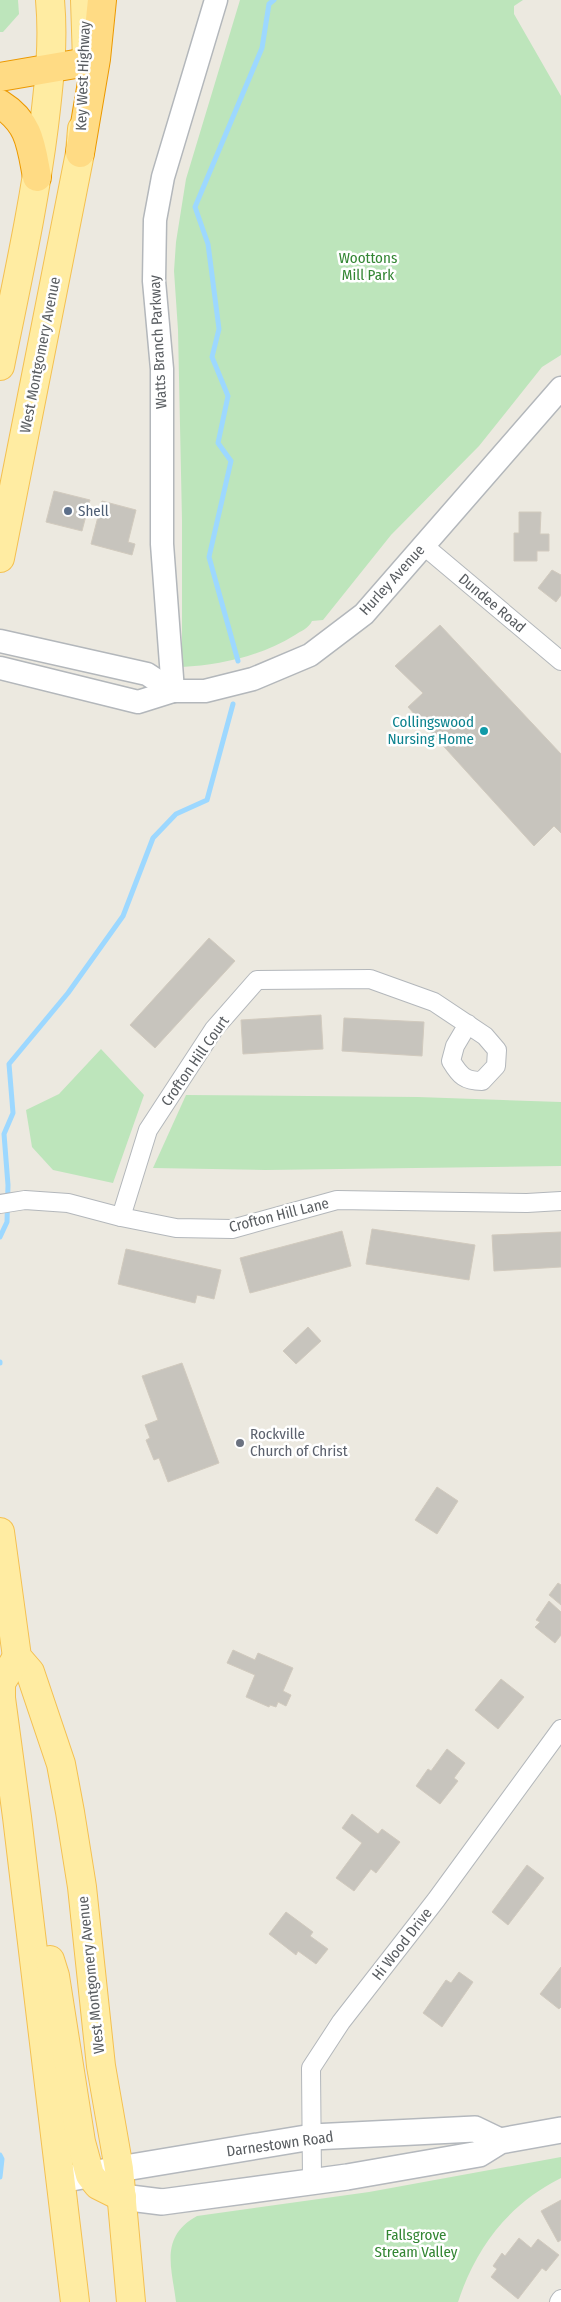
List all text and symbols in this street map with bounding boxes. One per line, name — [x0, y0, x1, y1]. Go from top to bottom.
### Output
street label: Key West Highway — [72, 20, 94, 131]
park label: Woottons Mill Park — [339, 249, 397, 284]
street label: Watts Branch Parkway — [145, 274, 170, 409]
street label: West Montgomery Avenue — [16, 275, 64, 435]
place label: Shell — [78, 502, 109, 520]
marker: Shell — [62, 505, 74, 517]
street label: Hurley Avenue — [356, 541, 428, 619]
street label: Dundee Road — [455, 570, 529, 636]
place label: Collingswood Nursing Home — [387, 713, 474, 748]
marker: Collingswood Nursing Home — [478, 725, 490, 737]
street label: Crofton Hill Court — [157, 1012, 233, 1110]
street label: Crofton Hill Lane — [227, 1194, 331, 1236]
place label: Rockville Church of Christ — [250, 1425, 348, 1460]
marker: Rockville Church of Christ — [234, 1437, 246, 1449]
street label: West Montgomery Avenue — [74, 1895, 108, 2055]
street label: Hi Wood Drive — [368, 1904, 436, 1984]
street label: Darnestown Road — [225, 2128, 335, 2160]
park label: Fallsgrove Stream Valley — [375, 2226, 458, 2261]

